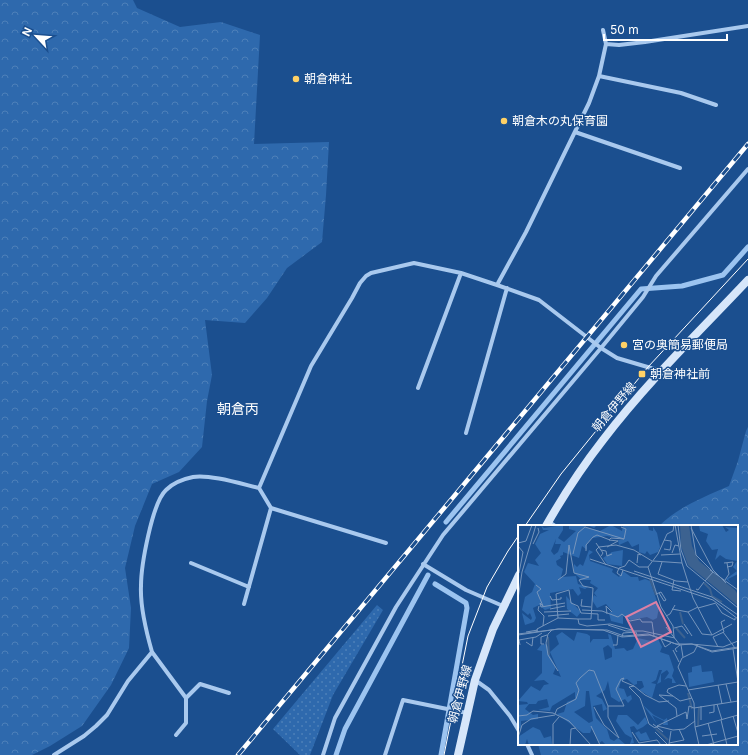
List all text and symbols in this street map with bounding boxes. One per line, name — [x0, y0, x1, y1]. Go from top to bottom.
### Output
north arrow — [16, 16, 56, 56]
scale bar — [604, 16, 727, 42]
text: 50 m — [610, 22, 639, 37]
text: N — [19, 25, 35, 38]
place label: 朝倉神社 — [304, 71, 352, 86]
marker: 朝倉神社 — [291, 74, 301, 84]
place label: 朝倉木の丸保育園 — [512, 113, 608, 128]
marker: 朝倉木の丸保育園 — [499, 116, 509, 126]
place label: 宮の奥簡易郵便局 — [632, 337, 728, 352]
marker: 宮の奥簡易郵便局 — [619, 340, 629, 350]
place label: 朝倉神社前 — [650, 366, 710, 381]
marker: 朝倉神社前 — [637, 369, 647, 379]
street label: 朝倉伊野線 — [589, 379, 639, 434]
district label: 朝倉丙 — [217, 400, 259, 417]
inset map — [518, 525, 738, 745]
street label: 朝倉伊野線 — [445, 663, 475, 725]

